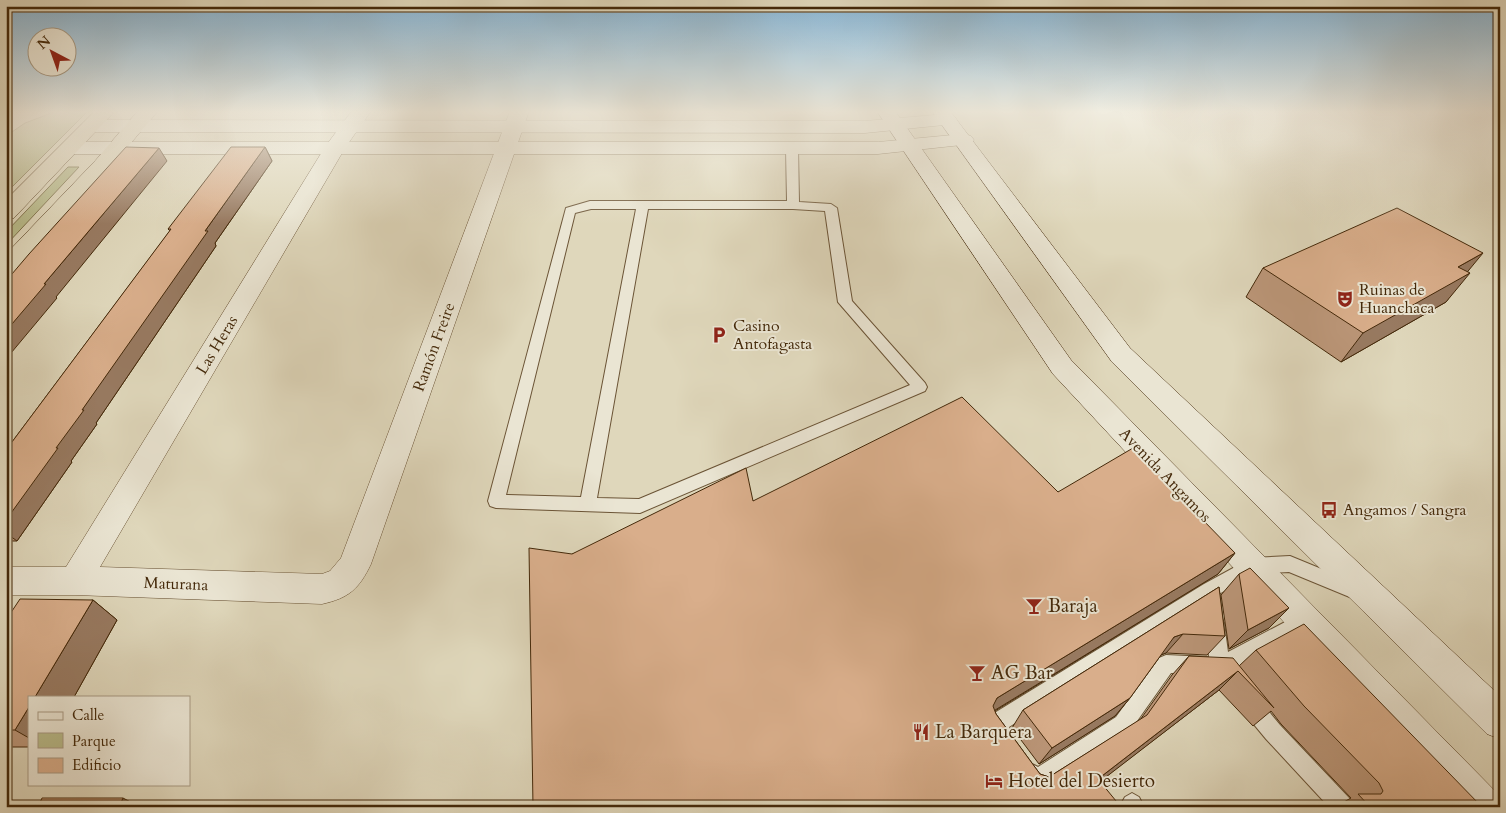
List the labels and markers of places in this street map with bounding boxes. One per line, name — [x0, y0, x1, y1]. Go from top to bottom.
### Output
place label: Ruinas de Huanchaca — [1359, 279, 1434, 319]
theatre icon: Ruinas de Huanchaca — [1335, 289, 1355, 309]
place label: Casino Antofagasta — [733, 315, 812, 355]
parking icon: Casino Antofagasta — [709, 325, 729, 345]
place label: Angamos / Sangra — [1343, 499, 1467, 521]
bus stop icon: Angamos / Sangra — [1319, 500, 1339, 520]
place label: Baraja — [1048, 593, 1098, 619]
bar icon: Baraja — [1024, 596, 1044, 616]
place label: AG Bar — [991, 660, 1053, 686]
bar icon: AG Bar — [967, 663, 987, 683]
place label: La Barquera — [935, 719, 1032, 745]
restaurant icon: La Barquera — [911, 722, 931, 742]
place label: Hotel del Desierto — [1008, 768, 1155, 794]
hotel icon: Hotel del Desierto — [984, 771, 1004, 791]

